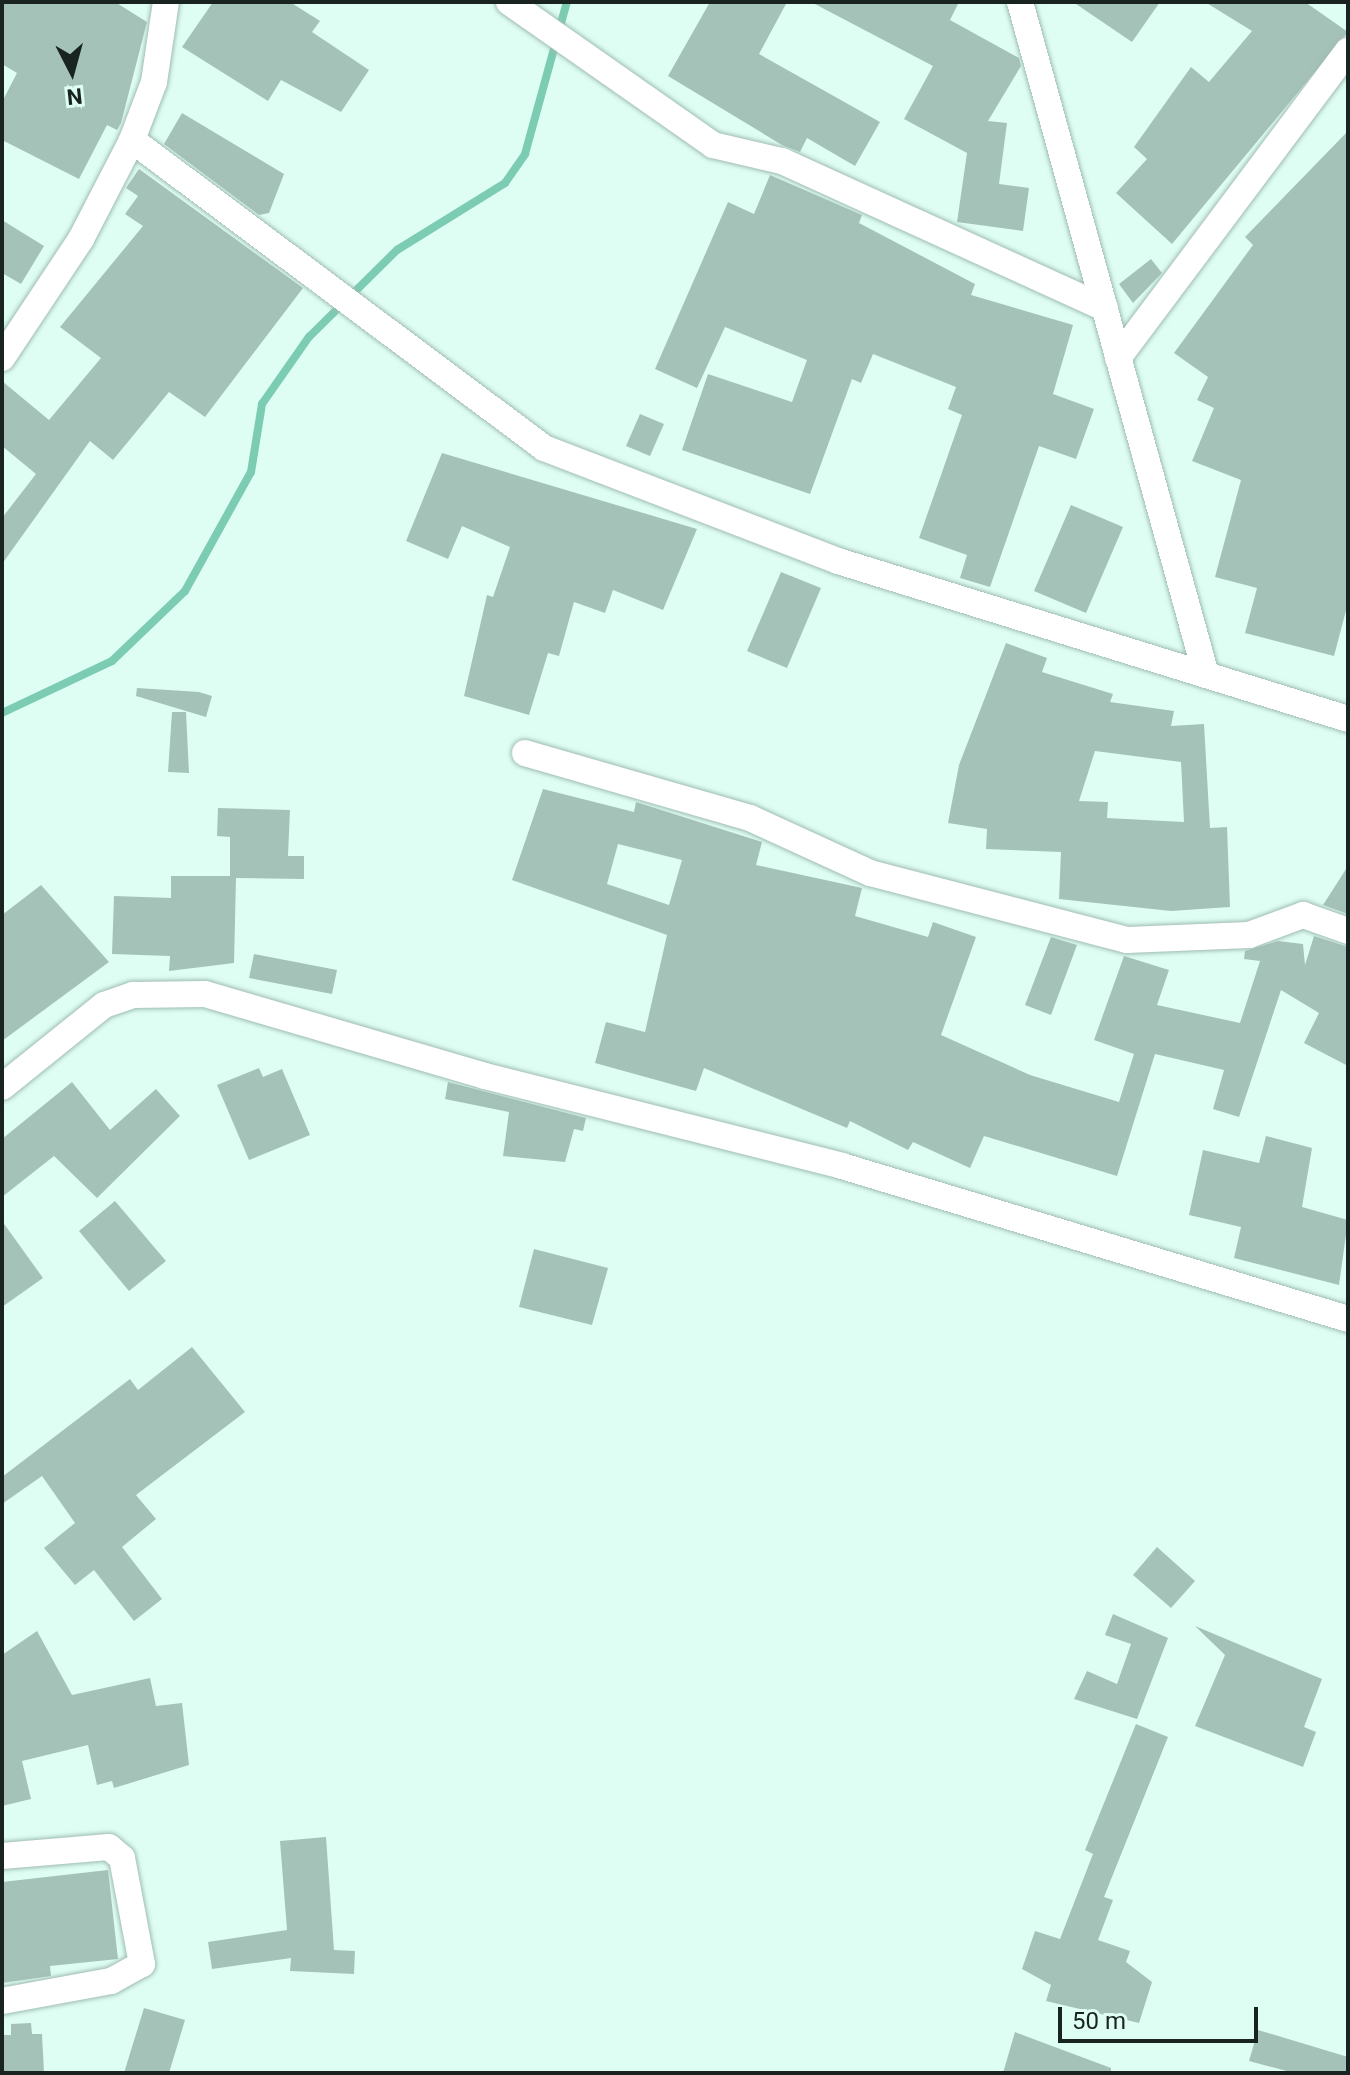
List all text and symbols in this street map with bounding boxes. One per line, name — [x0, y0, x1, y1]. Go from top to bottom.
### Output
north arrow — [32, 32, 112, 112]
text: N — [66, 83, 84, 110]
scale bar — [1062, 1991, 1262, 2041]
text: 50 m — [1072, 2007, 1126, 2035]

